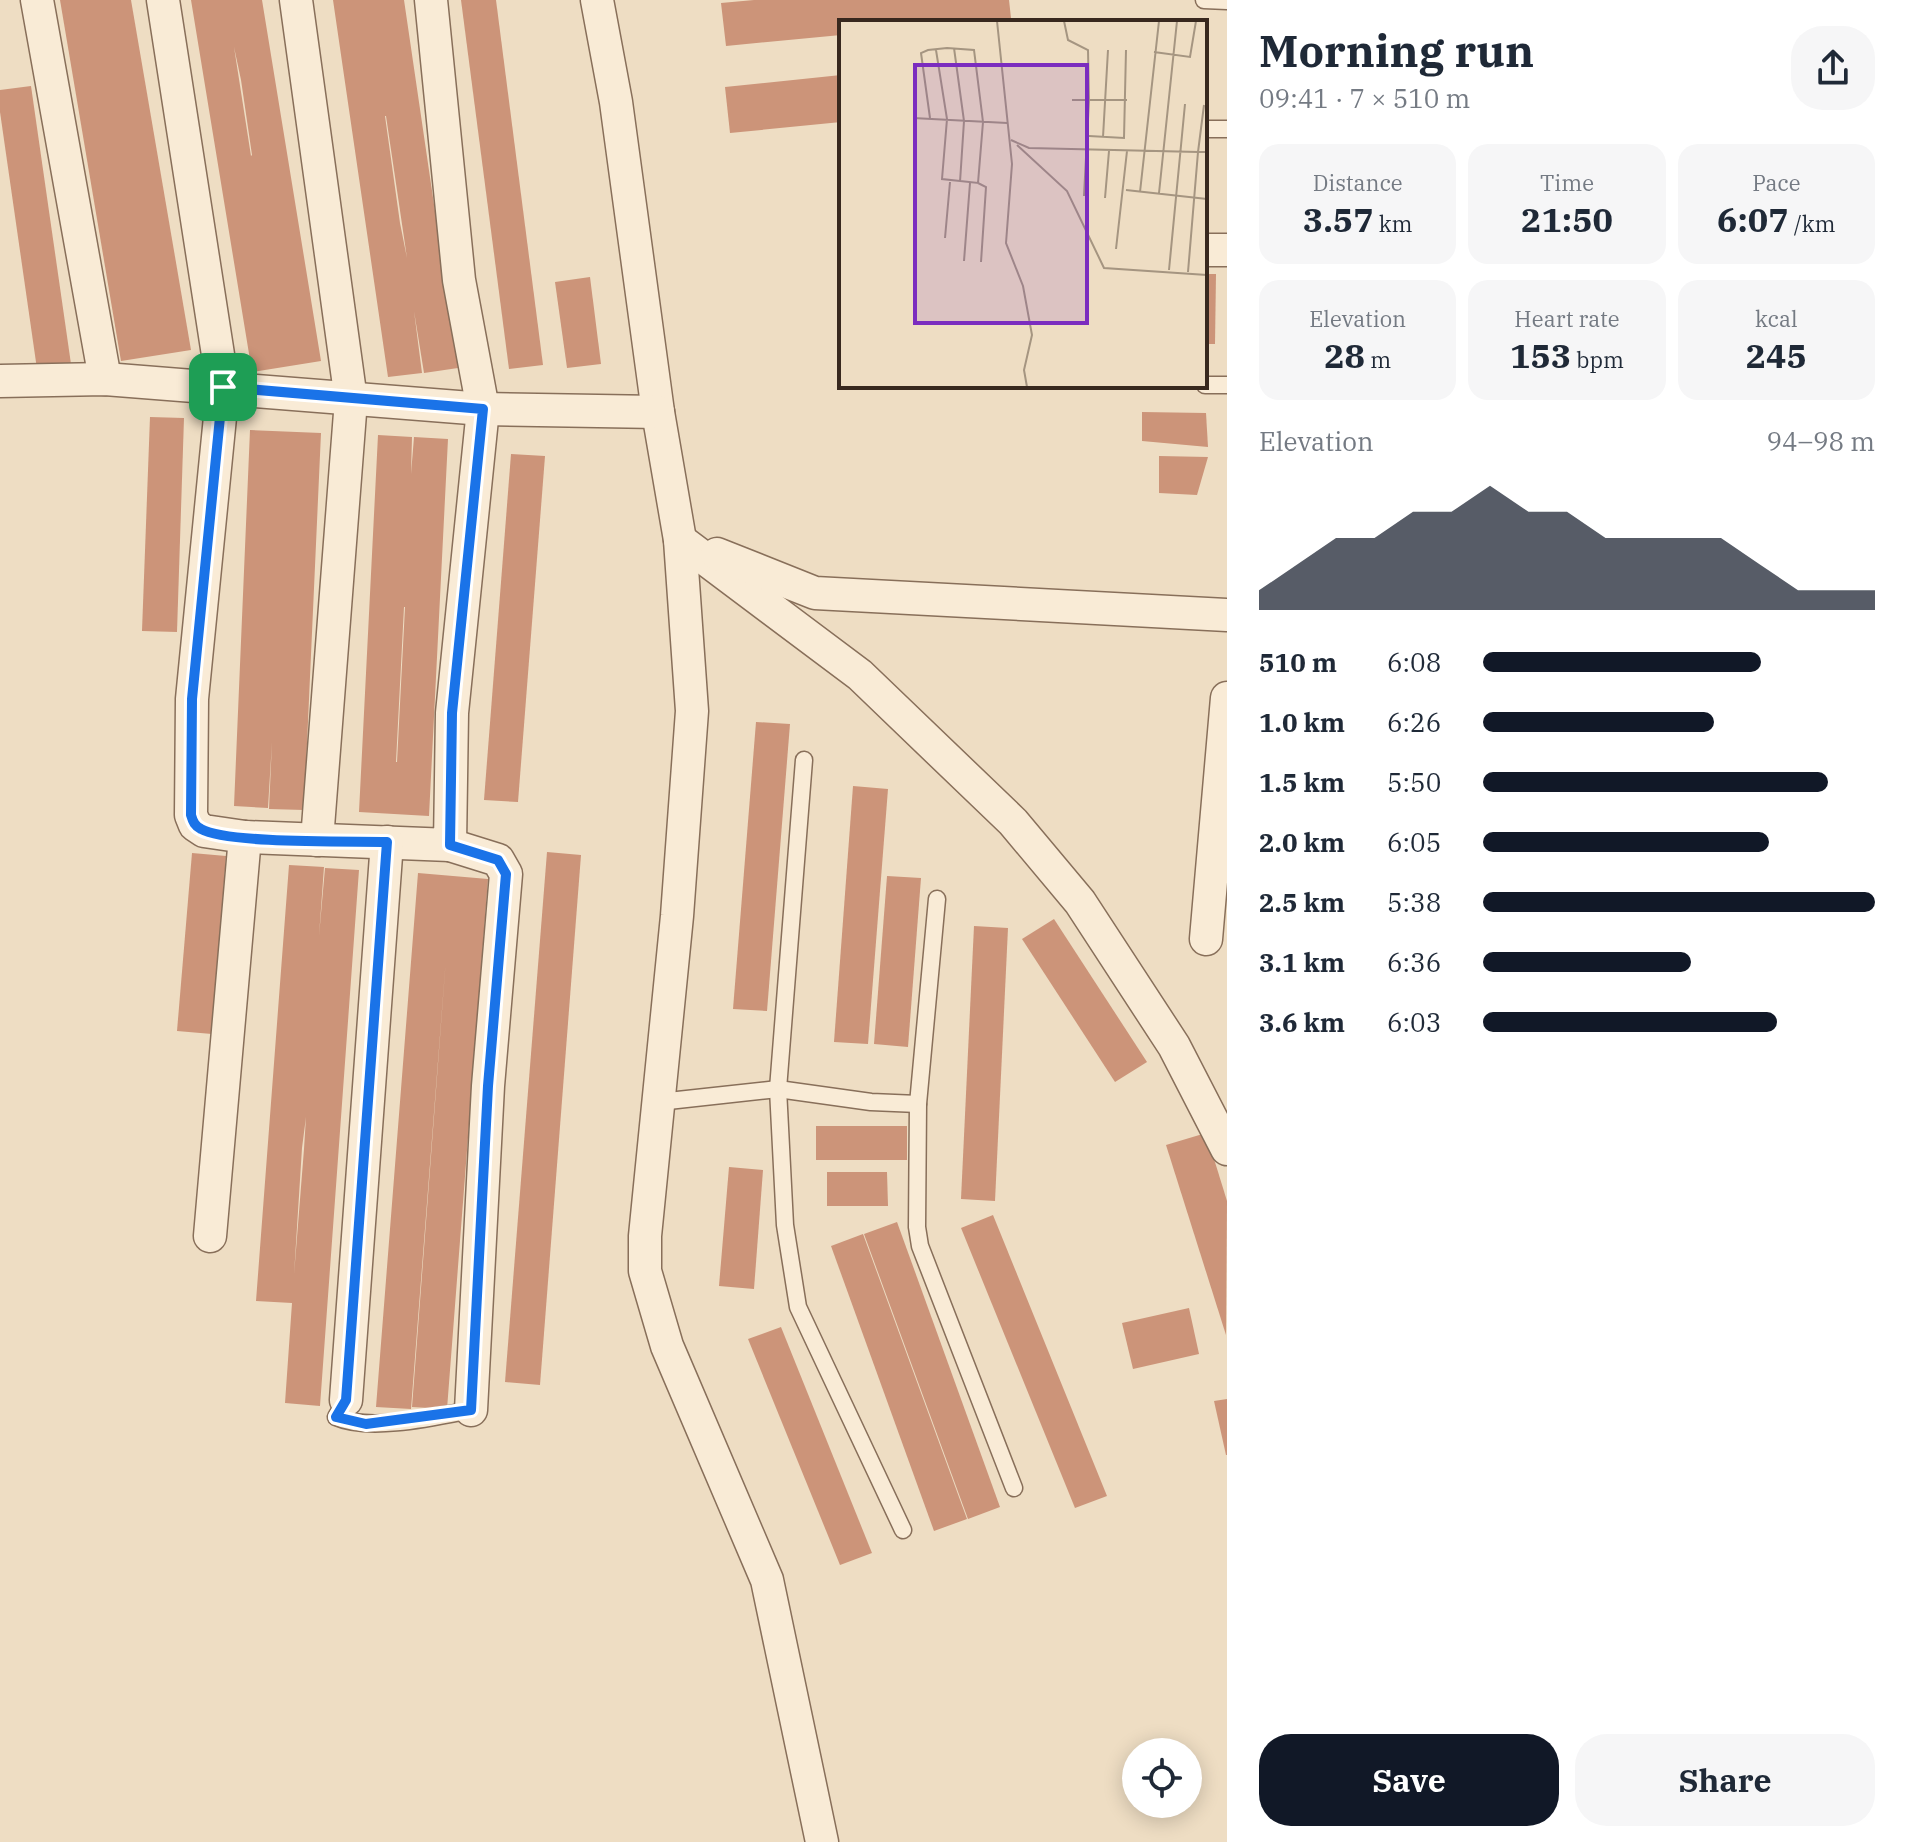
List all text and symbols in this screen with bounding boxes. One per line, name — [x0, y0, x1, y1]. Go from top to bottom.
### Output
inset map — [839, 20, 1207, 388]
text: Morning run — [1259, 22, 1534, 79]
button: share — [1791, 26, 1875, 110]
text: 09:41 · 7 × 510 m — [1259, 81, 1470, 115]
text: Distance — [1313, 168, 1403, 197]
text: Time — [1540, 168, 1594, 197]
text: Pace — [1752, 168, 1801, 197]
text: 3.57 — [1303, 197, 1374, 241]
text: 21:50 — [1521, 197, 1613, 241]
text: 6:07 — [1717, 197, 1789, 241]
text: km — [1374, 209, 1413, 238]
text: /km — [1789, 209, 1836, 238]
text: Elevation — [1309, 304, 1406, 333]
text: Heart rate — [1514, 304, 1620, 333]
text: kcal — [1755, 304, 1798, 333]
text: 28 — [1324, 333, 1365, 377]
text: 153 — [1510, 333, 1571, 377]
text: 245 — [1746, 333, 1807, 377]
text: m — [1365, 345, 1391, 374]
text: bpm — [1571, 345, 1624, 374]
pin — [189, 353, 257, 421]
icon: arrive — [201, 365, 245, 409]
text: Elevation — [1259, 424, 1374, 458]
text: 94–98 m — [1767, 424, 1875, 458]
text: 510 m — [1259, 645, 1337, 679]
text: 6:08 — [1387, 645, 1441, 679]
text: 1.0 km — [1259, 705, 1345, 739]
text: 6:26 — [1387, 705, 1441, 739]
text: 1.5 km — [1259, 765, 1345, 799]
text: 5:50 — [1387, 765, 1441, 799]
text: 2.0 km — [1259, 825, 1345, 859]
text: 6:05 — [1387, 825, 1441, 859]
text: 2.5 km — [1259, 885, 1345, 919]
text: 5:38 — [1387, 885, 1441, 919]
text: 3.1 km — [1259, 945, 1345, 979]
text: 6:36 — [1387, 945, 1441, 979]
text: 3.6 km — [1259, 1005, 1345, 1039]
text: 6:03 — [1387, 1005, 1441, 1039]
button: Save — [1259, 1734, 1559, 1826]
button: Share — [1575, 1734, 1875, 1826]
map controls — [1122, 1738, 1202, 1818]
button: locate — [1122, 1738, 1202, 1818]

